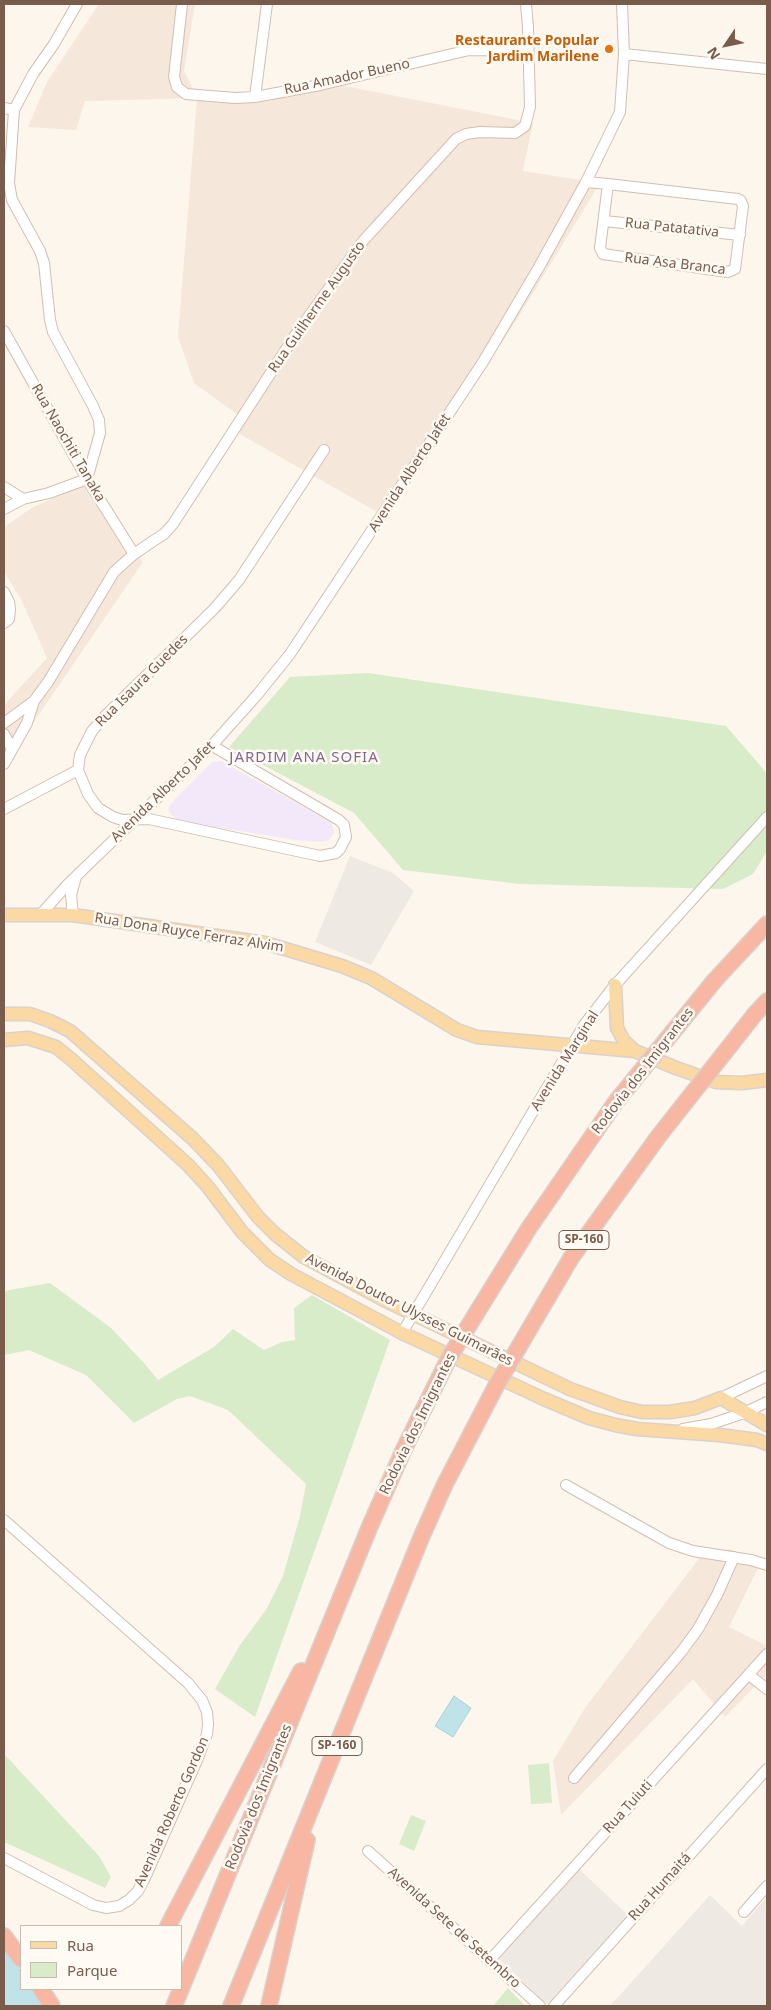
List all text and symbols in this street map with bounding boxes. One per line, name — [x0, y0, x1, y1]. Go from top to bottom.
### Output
north arrow — [701, 20, 751, 70]
place label: Restaurante Popular Jardim Marilene — [455, 33, 599, 65]
marker: Restaurante Popular Jardim Marilene — [603, 43, 615, 55]
text: N — [702, 44, 724, 64]
street label: Rua Amador Bueno — [283, 55, 411, 99]
street label: Rua Patatativa — [624, 215, 720, 241]
street label: Rua Guilherme Augusto — [265, 238, 369, 376]
street label: Rua Asa Branca — [624, 249, 726, 279]
street label: Rua Naochiti Tanaka — [27, 381, 109, 505]
street label: Avenida Alberto Jafet — [365, 411, 455, 535]
street label: Rua Isaura Guedes — [92, 631, 192, 731]
street label: Avenida Alberto Jafet — [108, 738, 218, 846]
district label: JARDIM ANA SOFIA — [227, 749, 381, 767]
street label: Rua Dona Ruyce Ferraz Alvim — [93, 910, 285, 956]
street label: Rodovia dos Imigrantes — [589, 1005, 697, 1137]
street label: Avenida Marginal — [527, 1008, 603, 1114]
road number: SP-160 — [559, 1230, 609, 1250]
street label: Avenida Doutor Ulysses Guimarães — [302, 1250, 516, 1370]
street label: Rodovia dos Imigrantes — [376, 1351, 460, 1497]
street label: Rodovia dos Imigrantes — [222, 1722, 296, 1872]
street label: Avenida Roberto Gordon — [131, 1734, 213, 1890]
road number: SP-160 — [312, 1736, 362, 1755]
street label: Rua Tuiuti — [600, 1777, 656, 1837]
street label: Rua Humaitá — [625, 1850, 695, 1924]
street label: Avenida Sete de Setembro — [384, 1864, 524, 1992]
legend — [20, 1925, 182, 1990]
text: Rua — [67, 1935, 94, 1955]
text: Parque — [67, 1960, 117, 1980]

